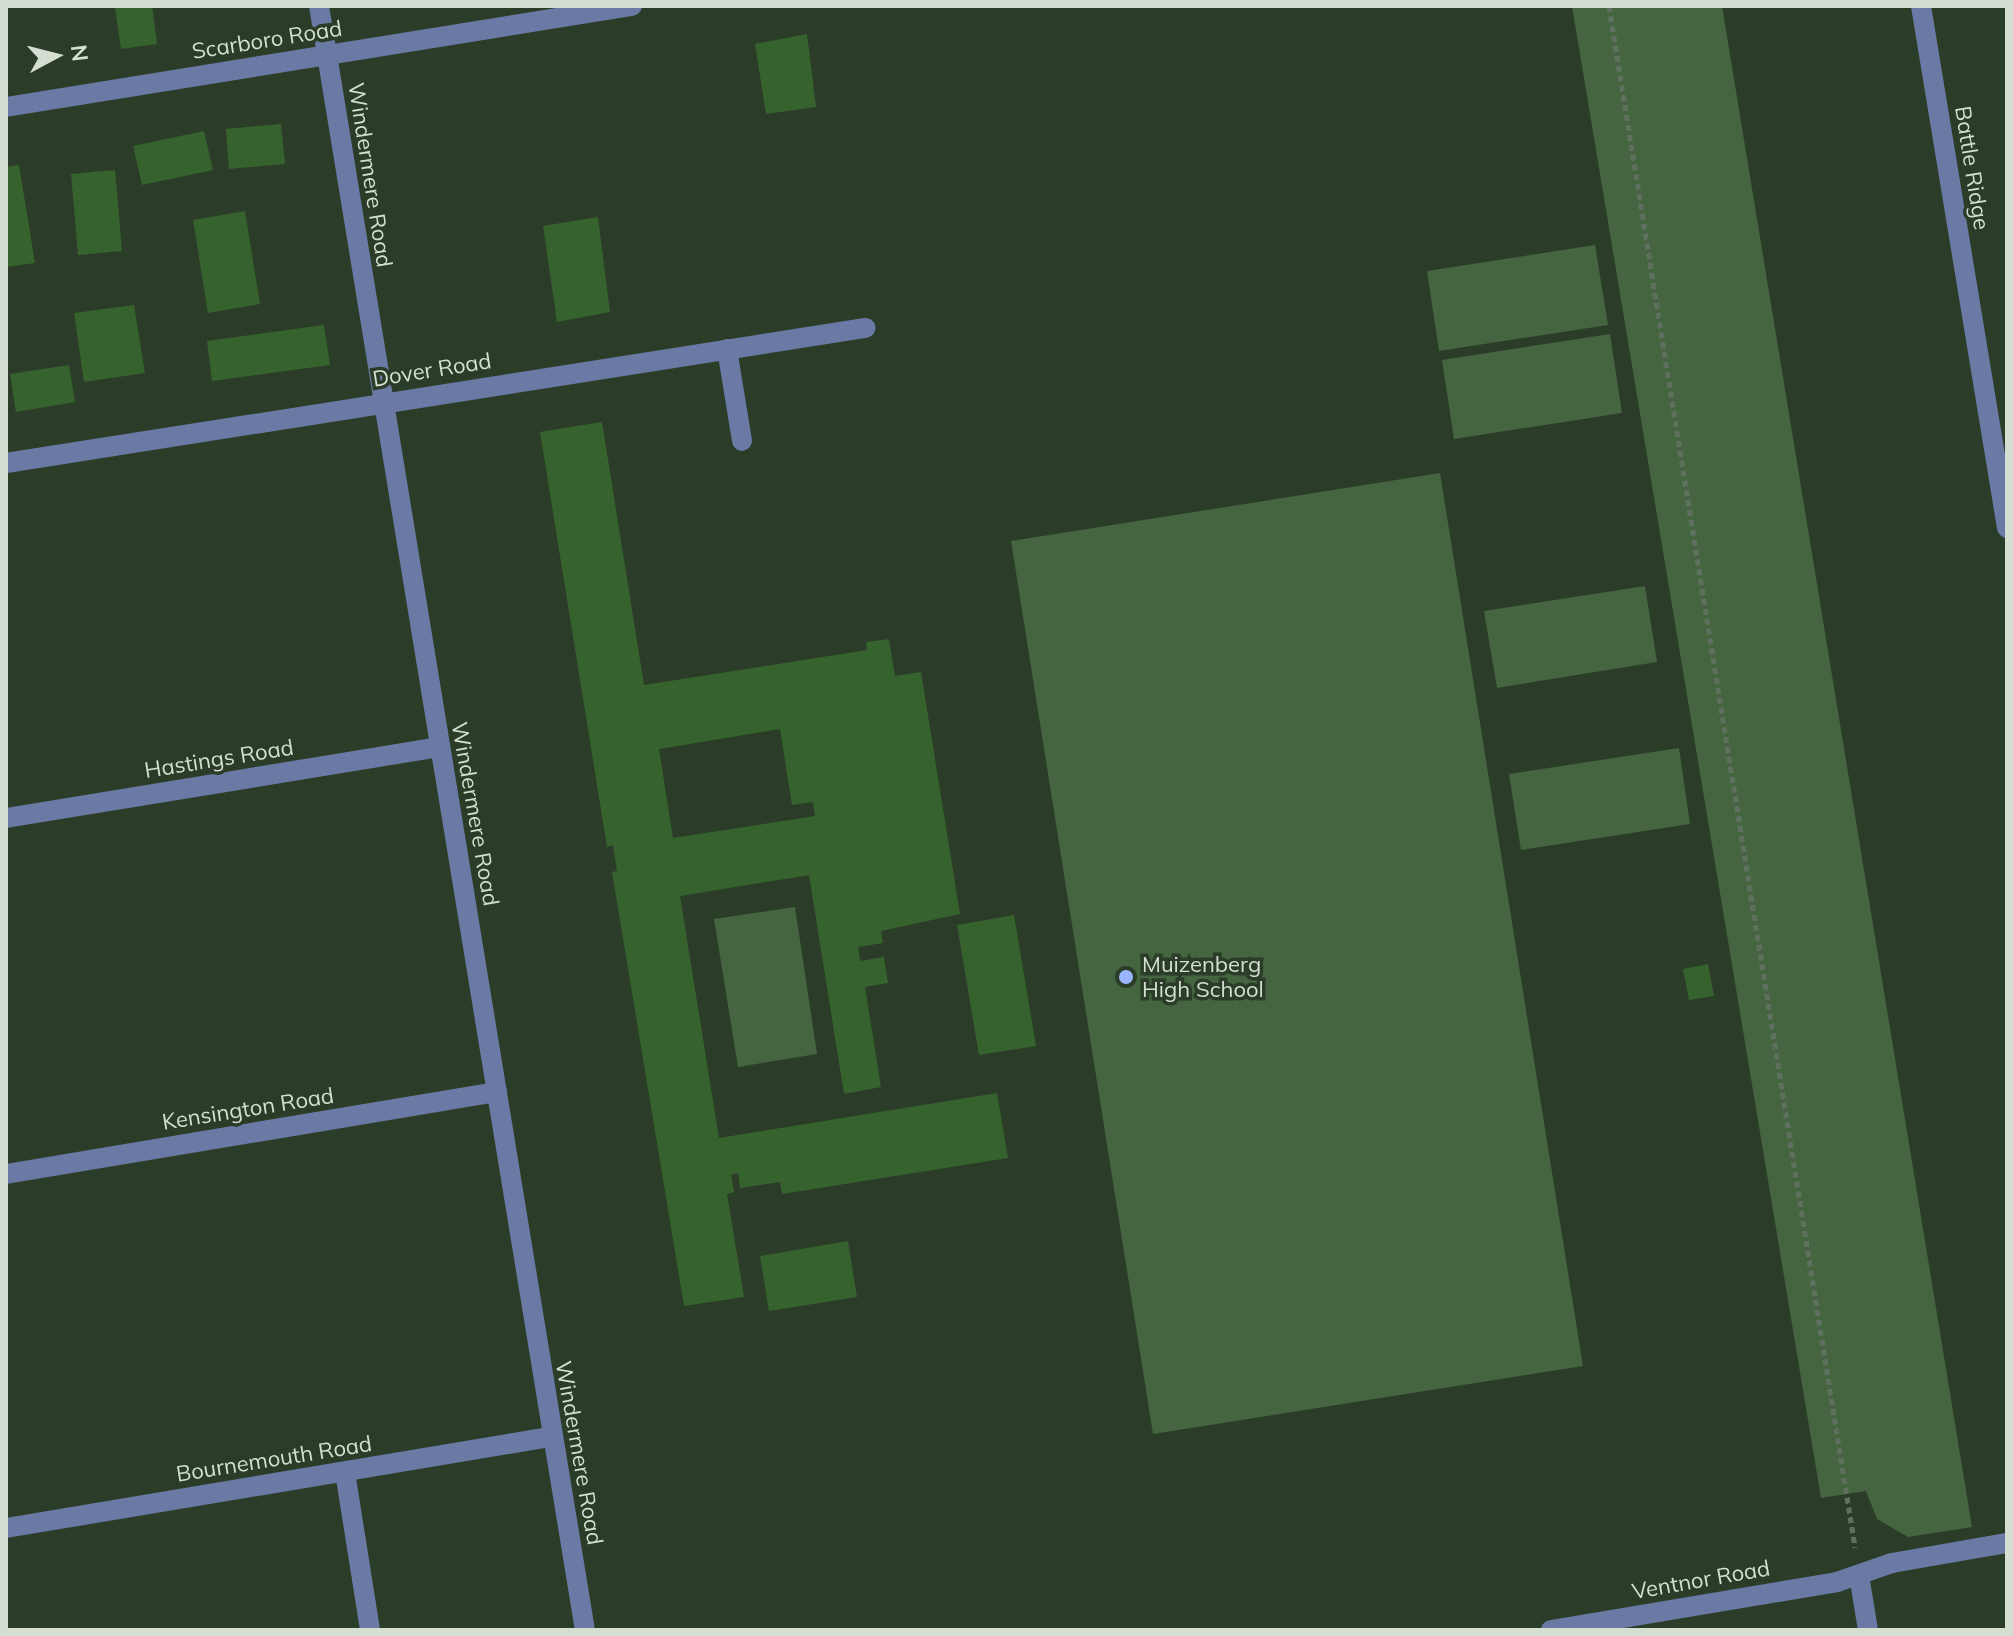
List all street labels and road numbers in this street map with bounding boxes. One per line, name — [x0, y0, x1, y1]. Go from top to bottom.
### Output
street label: Scarboro Road — [190, 15, 344, 65]
street label: Windermere Road — [342, 81, 398, 269]
street label: Battle Ridge — [1949, 104, 1995, 232]
street label: Dover Road — [371, 348, 493, 392]
street label: Windermere Road — [446, 720, 504, 908]
street label: Hastings Road — [143, 734, 295, 784]
street label: Kensington Road — [160, 1082, 336, 1136]
street label: Windermere Road — [550, 1359, 608, 1547]
street label: Bournemouth Road — [174, 1430, 374, 1488]
street label: Ventnor Road — [1630, 1555, 1772, 1605]

